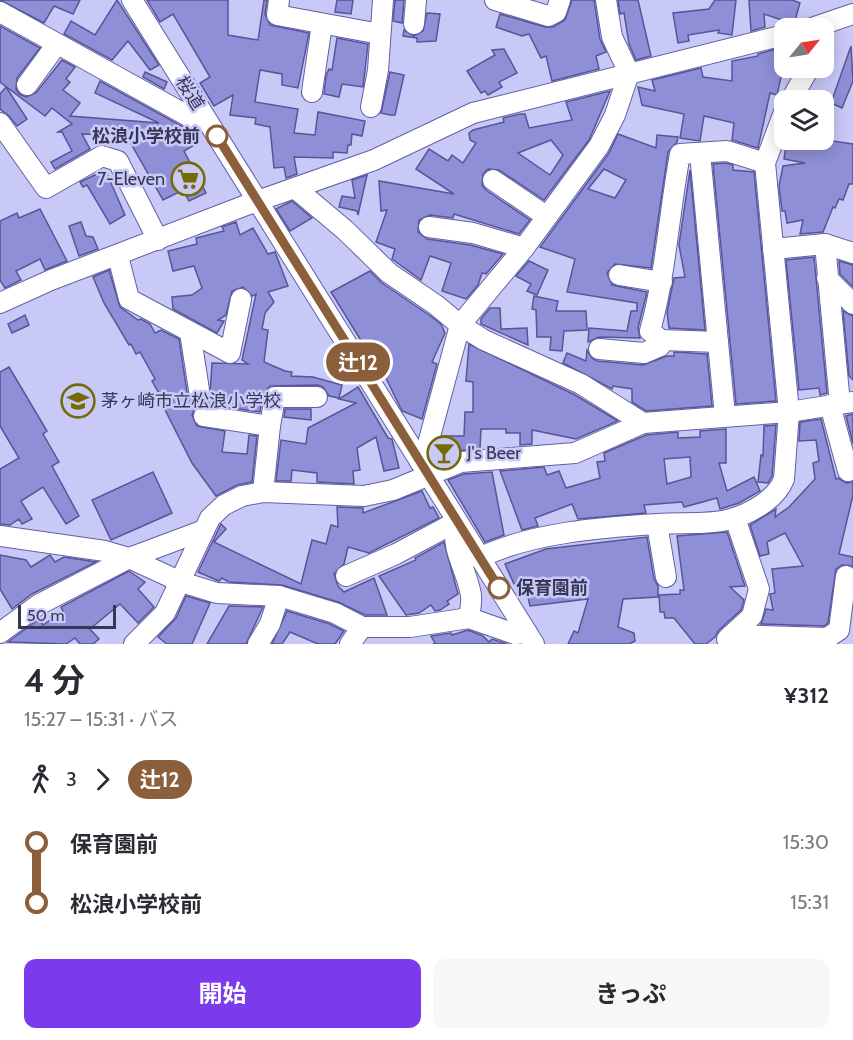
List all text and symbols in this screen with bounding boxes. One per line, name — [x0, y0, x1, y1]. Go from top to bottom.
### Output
north arrow — [774, 18, 834, 78]
map controls — [774, 18, 834, 150]
street label: 桜道 — [171, 72, 209, 114]
button: layers — [774, 90, 834, 150]
place label: 松浪小学校前 — [92, 125, 200, 147]
marker: 松浪小学校前 — [206, 125, 228, 147]
supermarket icon: 7-Eleven — [170, 161, 206, 197]
place label: 7-Eleven — [97, 168, 165, 190]
line badge: 辻12 — [324, 342, 392, 382]
text: 辻12 — [338, 350, 378, 375]
school or university icon: 茅ヶ崎市立松浪小学校 — [60, 383, 96, 419]
place label: 茅ヶ崎市立松浪小学校 — [101, 390, 281, 412]
bar icon: J's Beer — [426, 435, 462, 471]
place label: J's Beer — [466, 442, 521, 464]
marker: 保育園前 — [488, 577, 510, 599]
place label: 保育園前 — [516, 577, 588, 599]
scale bar — [18, 602, 116, 630]
text: 50 m — [27, 606, 64, 625]
text: 4 分 — [24, 660, 85, 700]
text: ¥312 — [784, 682, 829, 709]
text: 15:27 – 15:31 · バス — [24, 707, 179, 731]
icon: walk — [24, 763, 57, 796]
icon: forward — [86, 763, 119, 796]
text: 3 — [66, 767, 77, 791]
text: 辻12 — [140, 767, 180, 792]
text: 15:30 — [783, 830, 829, 854]
text: 保育園前 — [70, 831, 158, 858]
text: 15:31 — [790, 890, 829, 914]
text: 松浪小学校前 — [70, 891, 202, 918]
button: 開始 — [24, 959, 421, 1028]
button: きっぷ — [433, 959, 829, 1028]

